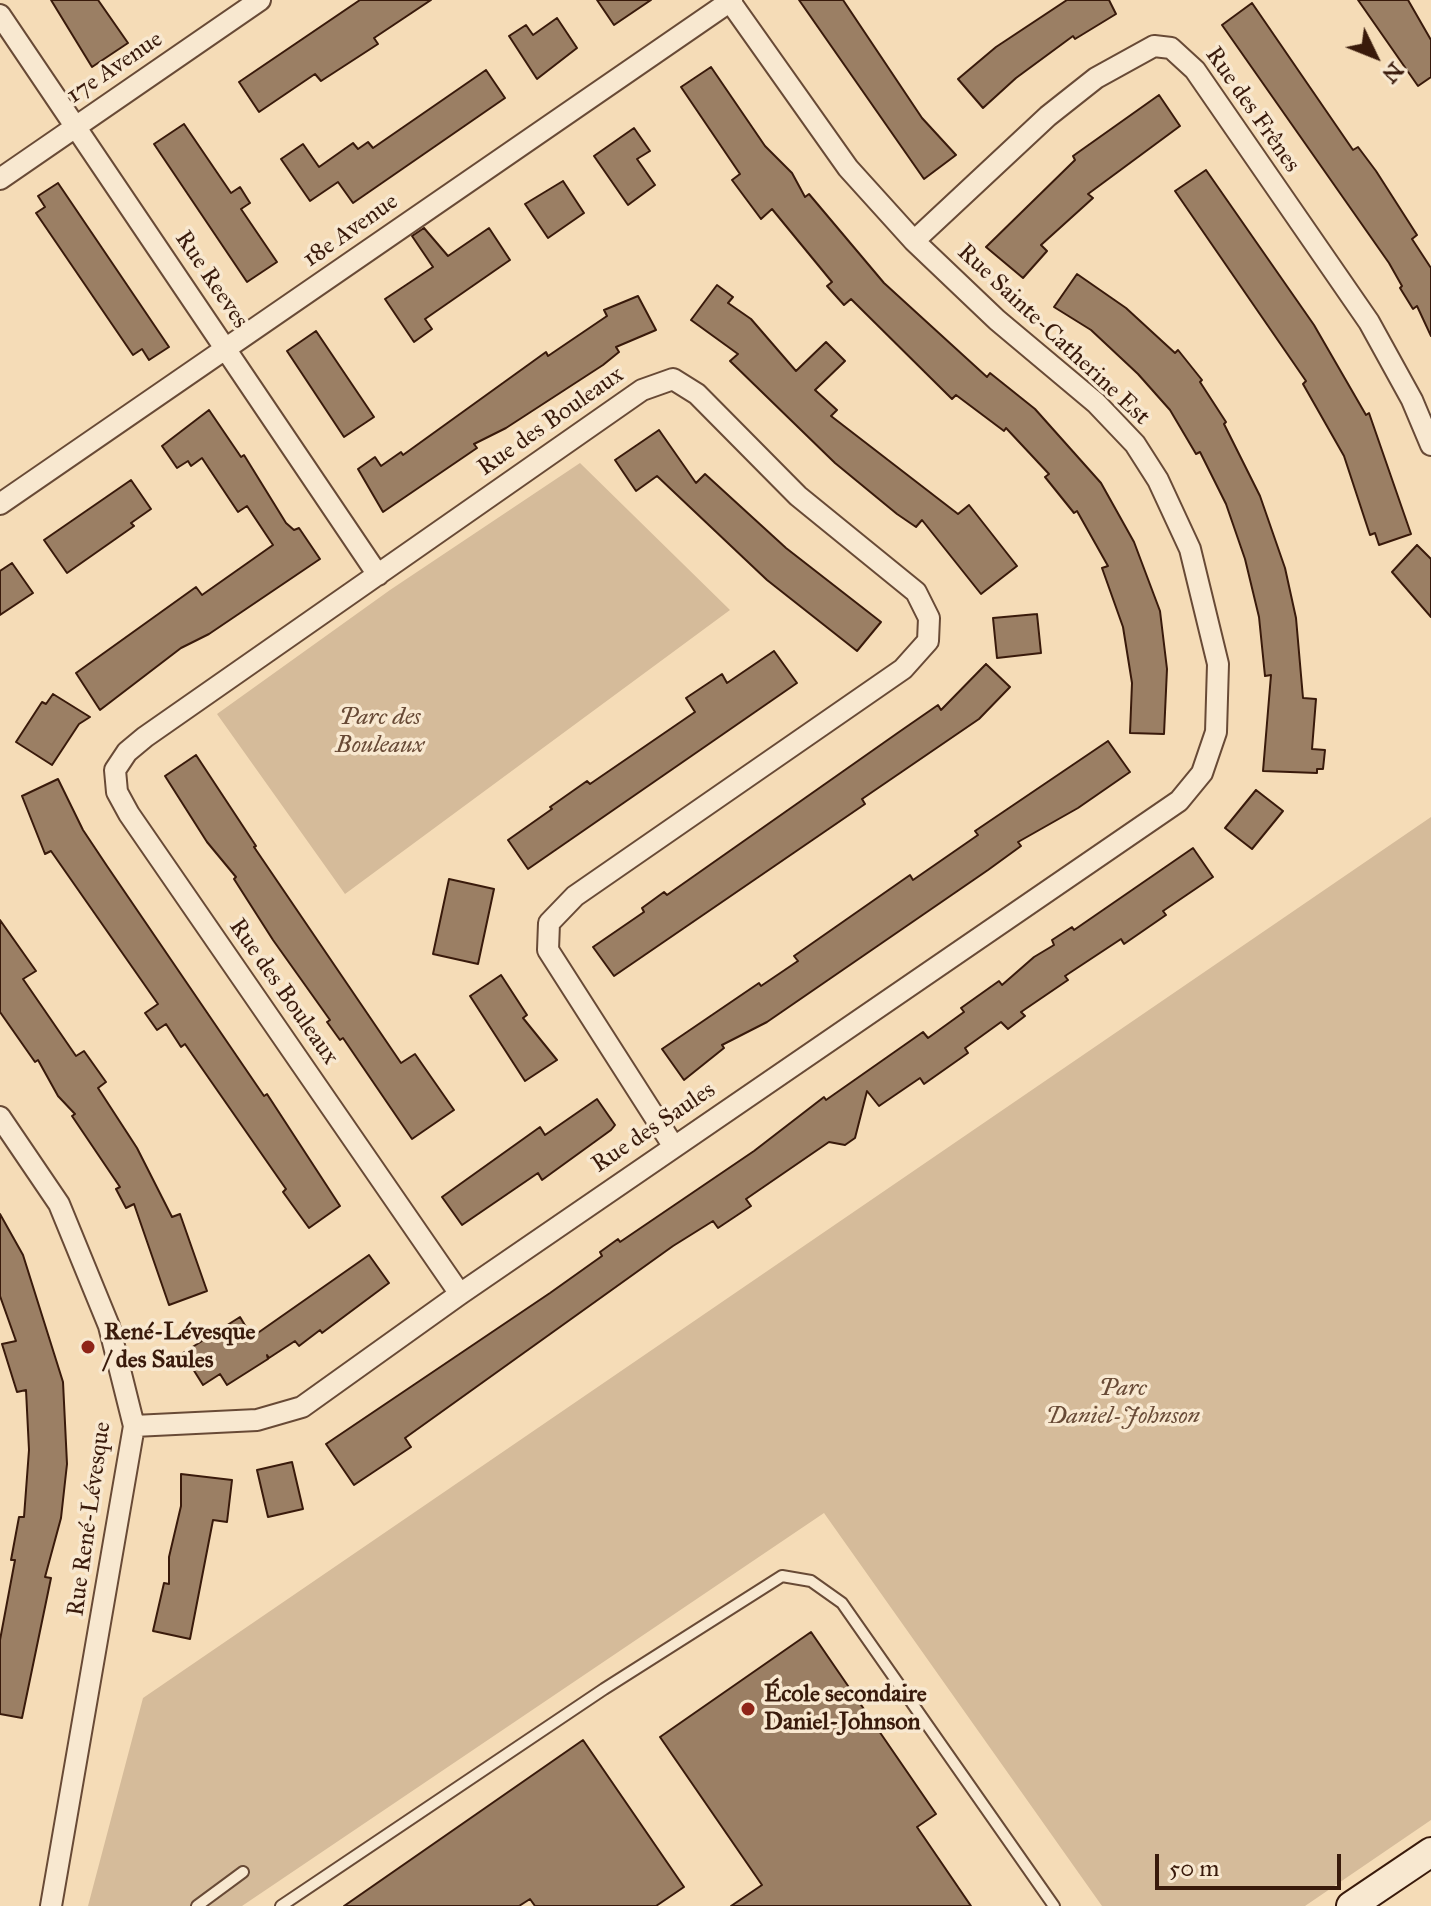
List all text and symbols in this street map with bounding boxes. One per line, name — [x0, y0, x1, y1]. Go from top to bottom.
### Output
north arrow — [1335, 16, 1415, 96]
street label: 17e Avenue — [62, 25, 168, 111]
street label: Rue des Frênes — [1198, 42, 1306, 178]
text: N — [1377, 57, 1409, 89]
street label: 18e Avenue — [298, 188, 404, 274]
street label: Rue Reeves — [168, 226, 254, 334]
street label: Rue Sainte-Catherine Est — [951, 238, 1155, 432]
street label: Rue des Bouleaux — [472, 361, 630, 483]
park label: Parc des Bouleaux — [336, 704, 424, 760]
street label: Rue des Bouleaux — [222, 913, 344, 1071]
street label: Rue des Saules — [587, 1076, 721, 1180]
place label: René-Lévesque / des Saules — [104, 1319, 255, 1375]
marker: René-Lévesque / des Saules — [79, 1338, 97, 1356]
park label: Parc Daniel-Johnson — [1046, 1375, 1200, 1431]
street label: Rue René-Lévesque — [62, 1420, 118, 1618]
place label: École secondaire Daniel-Johnson — [764, 1681, 927, 1737]
marker: École secondaire Daniel-Johnson — [739, 1700, 757, 1718]
scale bar — [1159, 1838, 1345, 1888]
text: 50 m — [1169, 1853, 1219, 1883]

